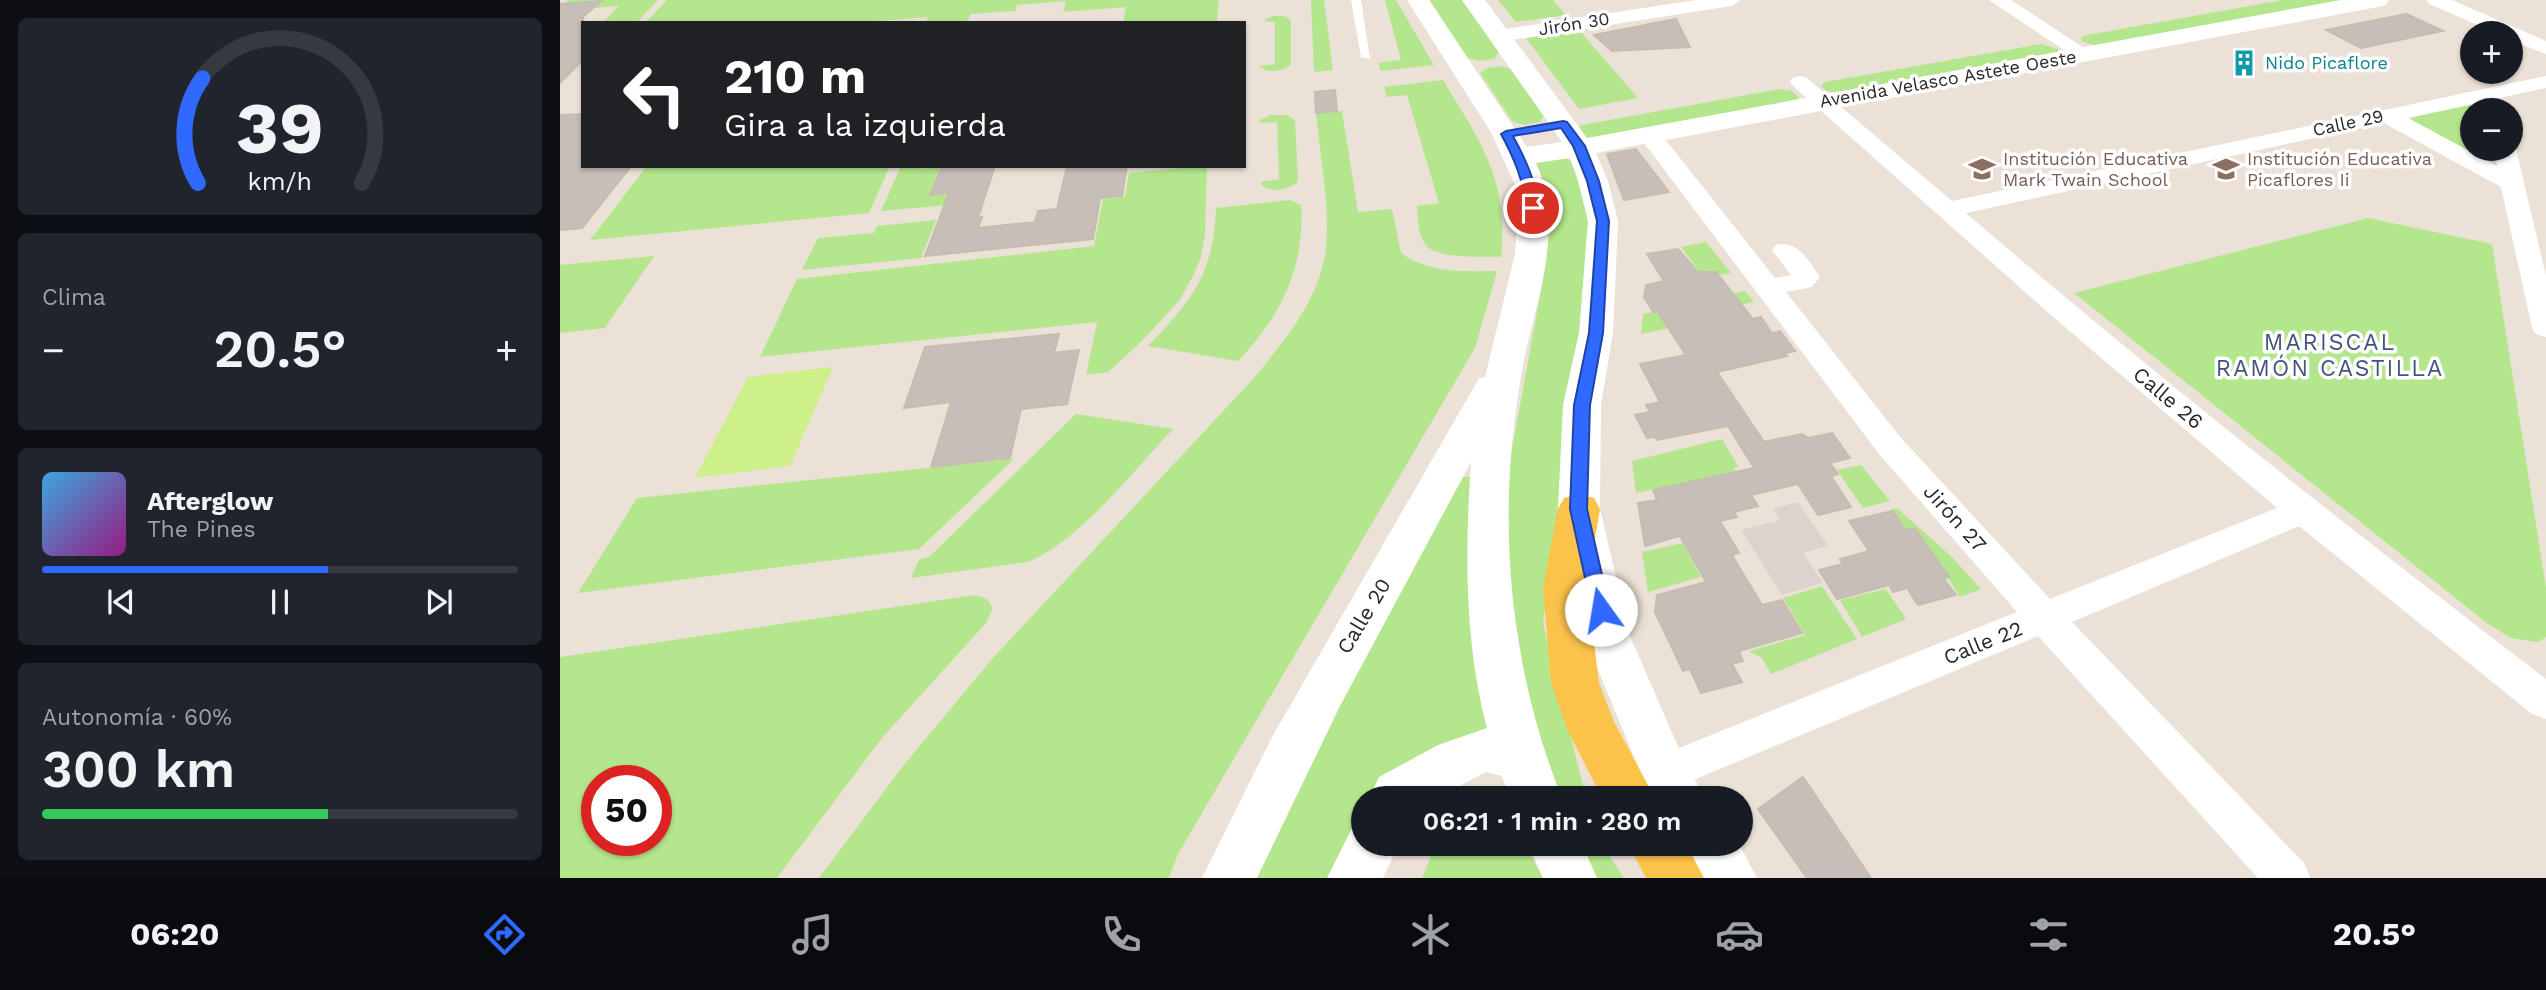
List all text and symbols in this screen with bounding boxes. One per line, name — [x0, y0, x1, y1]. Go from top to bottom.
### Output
street label: Jirón 30 — [1537, 8, 1611, 39]
map controls — [2460, 21, 2523, 161]
button: + — [2460, 21, 2523, 84]
street label: Avenida Velasco Astete Oeste — [1818, 46, 2078, 111]
text: 210 m — [724, 47, 866, 105]
building icon: Nido Picaflore — [2229, 48, 2259, 78]
icon: left — [609, 49, 700, 140]
place label: Nido Picaflore — [2265, 52, 2388, 73]
text: 39 — [236, 85, 324, 171]
button: − — [2460, 98, 2523, 161]
street label: Calle 29 — [2311, 105, 2385, 140]
text: Gira a la izquierda — [724, 106, 1006, 144]
place label: Institución Educativa Mark Twain School — [2003, 148, 2188, 190]
place label: Institución Educativa Picaflores Ii — [2247, 148, 2432, 190]
school or university icon: Institución Educativa Mark Twain School — [1967, 154, 1997, 184]
school or university icon: Institución Educativa Picaflores Ii — [2211, 154, 2241, 184]
text: km/h — [248, 166, 312, 195]
pin — [1503, 178, 1563, 238]
icon: arrive — [1514, 189, 1552, 227]
text: Clima — [42, 284, 106, 311]
text: 20.5° — [214, 319, 346, 380]
text: − — [42, 328, 65, 372]
text: + — [495, 328, 518, 372]
district label: MARISCAL RAMÓN CASTILLA — [2216, 329, 2444, 382]
street label: Calle 26 — [2128, 361, 2208, 434]
street label: Jirón 27 — [1919, 479, 1992, 557]
text: Afterglow — [147, 486, 273, 516]
text: The Pines — [147, 516, 256, 543]
street label: Calle 20 — [1331, 573, 1396, 658]
position arrow — [1564, 573, 1638, 647]
icon: previous — [102, 583, 140, 621]
icon: pause — [261, 583, 299, 621]
icon: next — [420, 583, 458, 621]
street label: Calle 22 — [1940, 615, 2026, 670]
text: Autonomía · 60% — [42, 704, 232, 731]
text: 300 km — [42, 739, 235, 800]
speed limit sign: 50 — [581, 765, 672, 856]
text: 06:21 · 1 min · 280 m — [1423, 806, 1681, 836]
icon: directions — [480, 910, 529, 959]
icon: music — [788, 910, 837, 959]
icon: phone — [1097, 910, 1146, 959]
icon: climate — [1406, 910, 1455, 959]
icon: car — [1715, 910, 1764, 959]
icon: filters — [2024, 910, 2073, 959]
text: 06:20 — [130, 915, 220, 953]
text: 20.5° — [2333, 915, 2416, 953]

